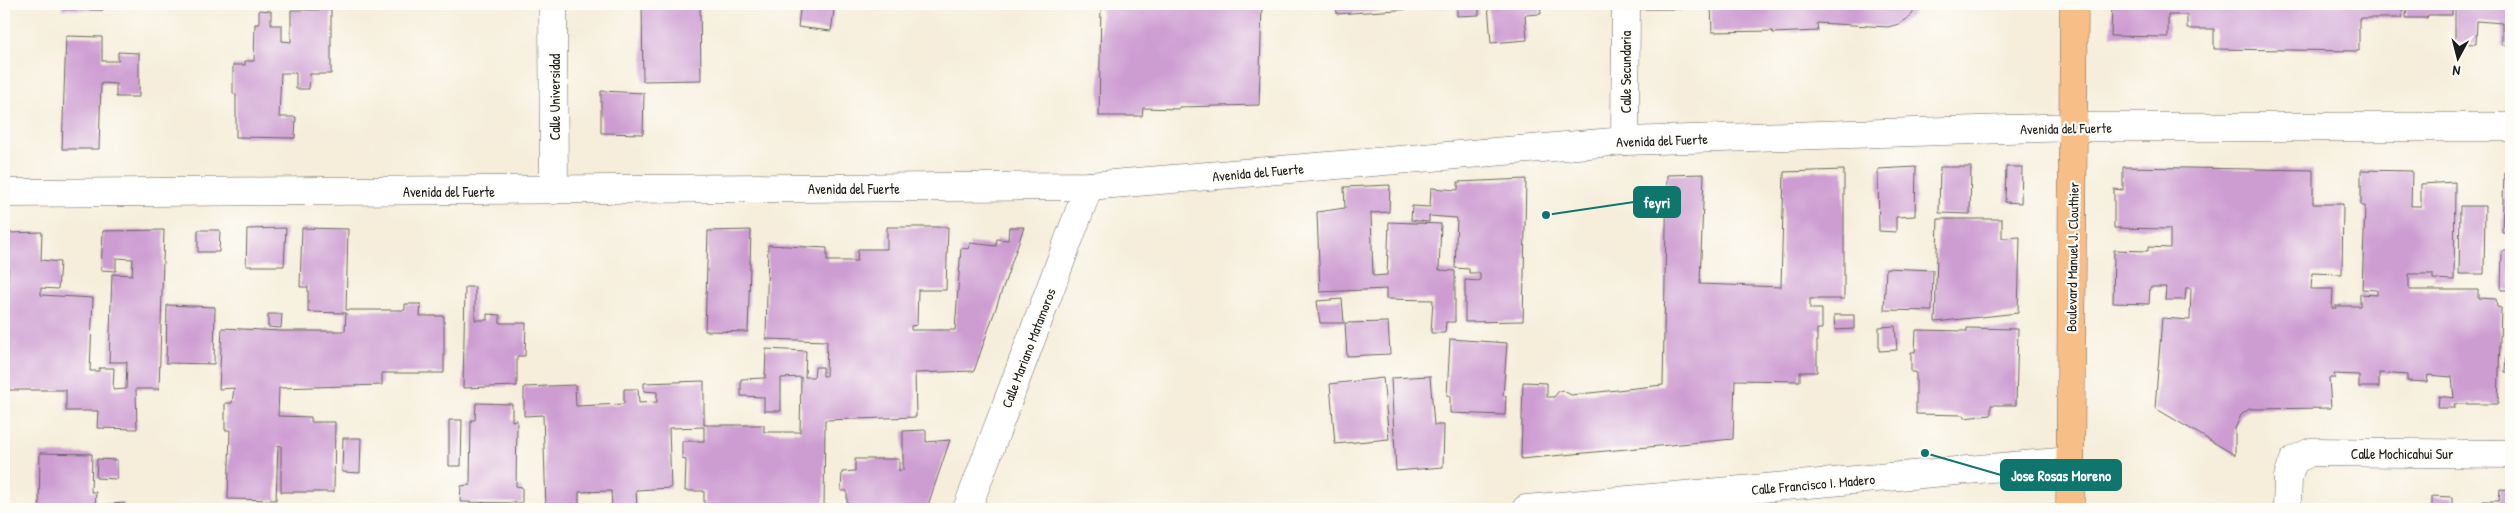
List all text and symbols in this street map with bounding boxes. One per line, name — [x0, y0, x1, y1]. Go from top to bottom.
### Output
street label: Calle Secundaria — [1616, 30, 1635, 113]
north arrow — [2432, 32, 2482, 82]
street label: Calle Universidad — [545, 53, 564, 140]
text: N — [2451, 61, 2461, 81]
street label: Avenida del Fuerte — [2020, 118, 2112, 138]
street label: Avenida del Fuerte — [1616, 129, 1709, 151]
street label: Avenida del Fuerte — [1211, 158, 1305, 185]
street label: Avenida del Fuerte — [808, 179, 900, 198]
street label: Boulevard Manuel J. Clouthier — [2061, 181, 2083, 332]
street label: Avenida del Fuerte — [403, 182, 495, 201]
callout: feyri — [1634, 187, 1680, 217]
text: feyri — [1644, 192, 1670, 214]
street label: Calle Mariano Matamoros — [996, 285, 1060, 411]
street label: Calle Mochicahui Sur — [2351, 444, 2454, 463]
callout: Jose Rosas Moreno — [2001, 460, 2121, 490]
text: Jose Rosas Moreno — [2011, 465, 2111, 486]
street label: Calle Francisco I. Madero — [1750, 469, 1876, 499]

